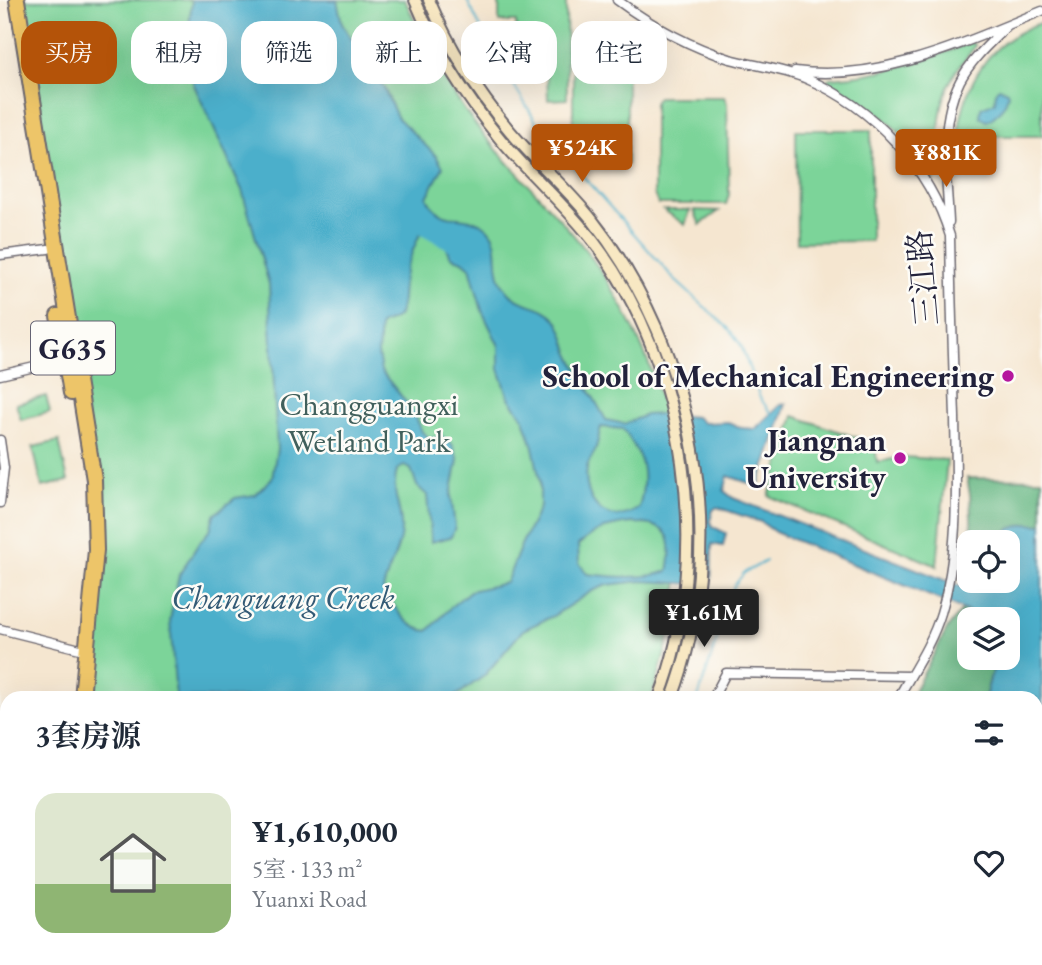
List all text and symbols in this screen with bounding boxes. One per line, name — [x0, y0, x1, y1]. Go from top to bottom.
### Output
chip: 买房 — [21, 21, 117, 84]
chip: 租房 — [131, 21, 227, 84]
chip: 筛选 — [241, 21, 337, 84]
chip: 新上 — [351, 21, 447, 84]
chip: 公寓 — [461, 21, 557, 84]
chip: 住宅 — [571, 21, 667, 84]
pin: ¥524K — [533, 124, 631, 184]
pin: ¥881K — [897, 130, 995, 189]
text: ¥524K — [547, 132, 617, 162]
text: ¥881K — [911, 137, 981, 167]
street label: 三江路 — [898, 228, 948, 328]
road number: G635 — [31, 322, 115, 374]
place label: School of Mechanical Engineering — [542, 355, 995, 397]
marker: School of Mechanical Engineering — [1000, 368, 1016, 384]
park label: Changguangxi Wetland Park — [280, 383, 459, 462]
place label: Jiangnan University — [745, 419, 887, 498]
marker: Jiangnan University — [892, 450, 908, 466]
map controls — [957, 530, 1020, 670]
button: locate — [957, 530, 1020, 593]
water label: Changuang Creek — [171, 576, 395, 619]
pin: ¥1.61M — [647, 590, 761, 649]
text: ¥1.61M — [665, 597, 743, 627]
button: layers — [957, 607, 1020, 670]
icon: filters — [970, 714, 1008, 752]
text: 3套房源 — [35, 716, 141, 755]
text: ¥1,610,000 — [252, 812, 398, 851]
icon: home — [91, 821, 175, 905]
icon: heart — [970, 844, 1008, 882]
text: 5室 · 133 m² — [252, 854, 362, 884]
text: Yuanxi Road — [252, 884, 367, 914]

